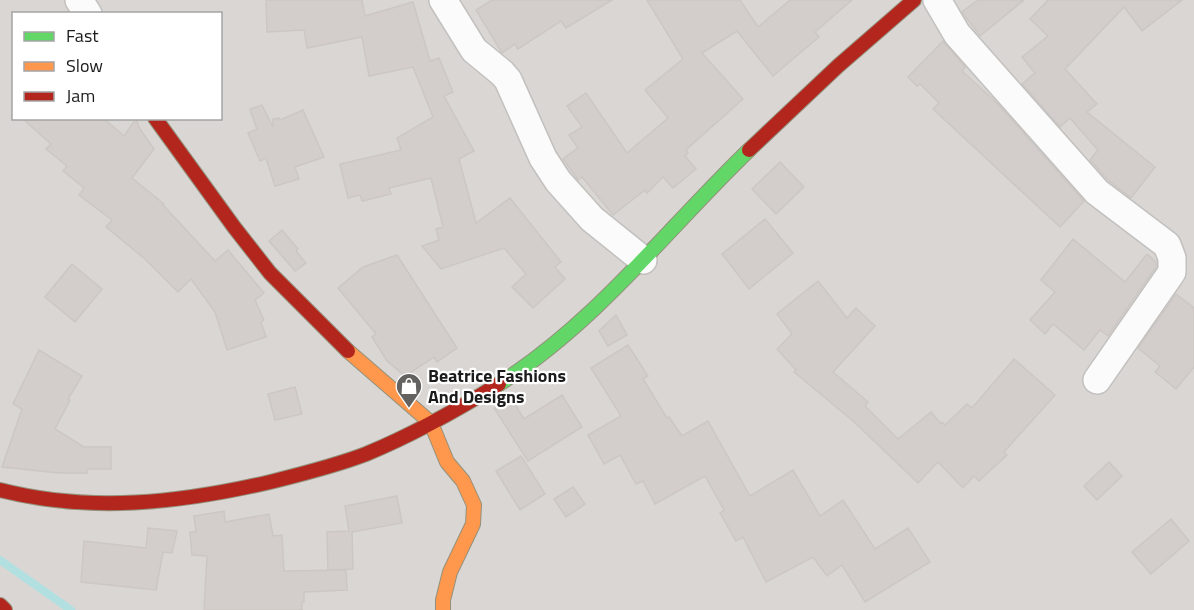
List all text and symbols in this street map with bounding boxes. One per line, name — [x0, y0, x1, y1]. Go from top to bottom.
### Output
legend — [12, 12, 222, 120]
text: Fast — [66, 22, 99, 49]
text: Slow — [66, 52, 103, 79]
text: Jam — [66, 82, 95, 109]
place label: Beatrice Fashions And Designs — [428, 362, 566, 410]
shop icon: Beatrice Fashions And Designs — [394, 371, 424, 409]

